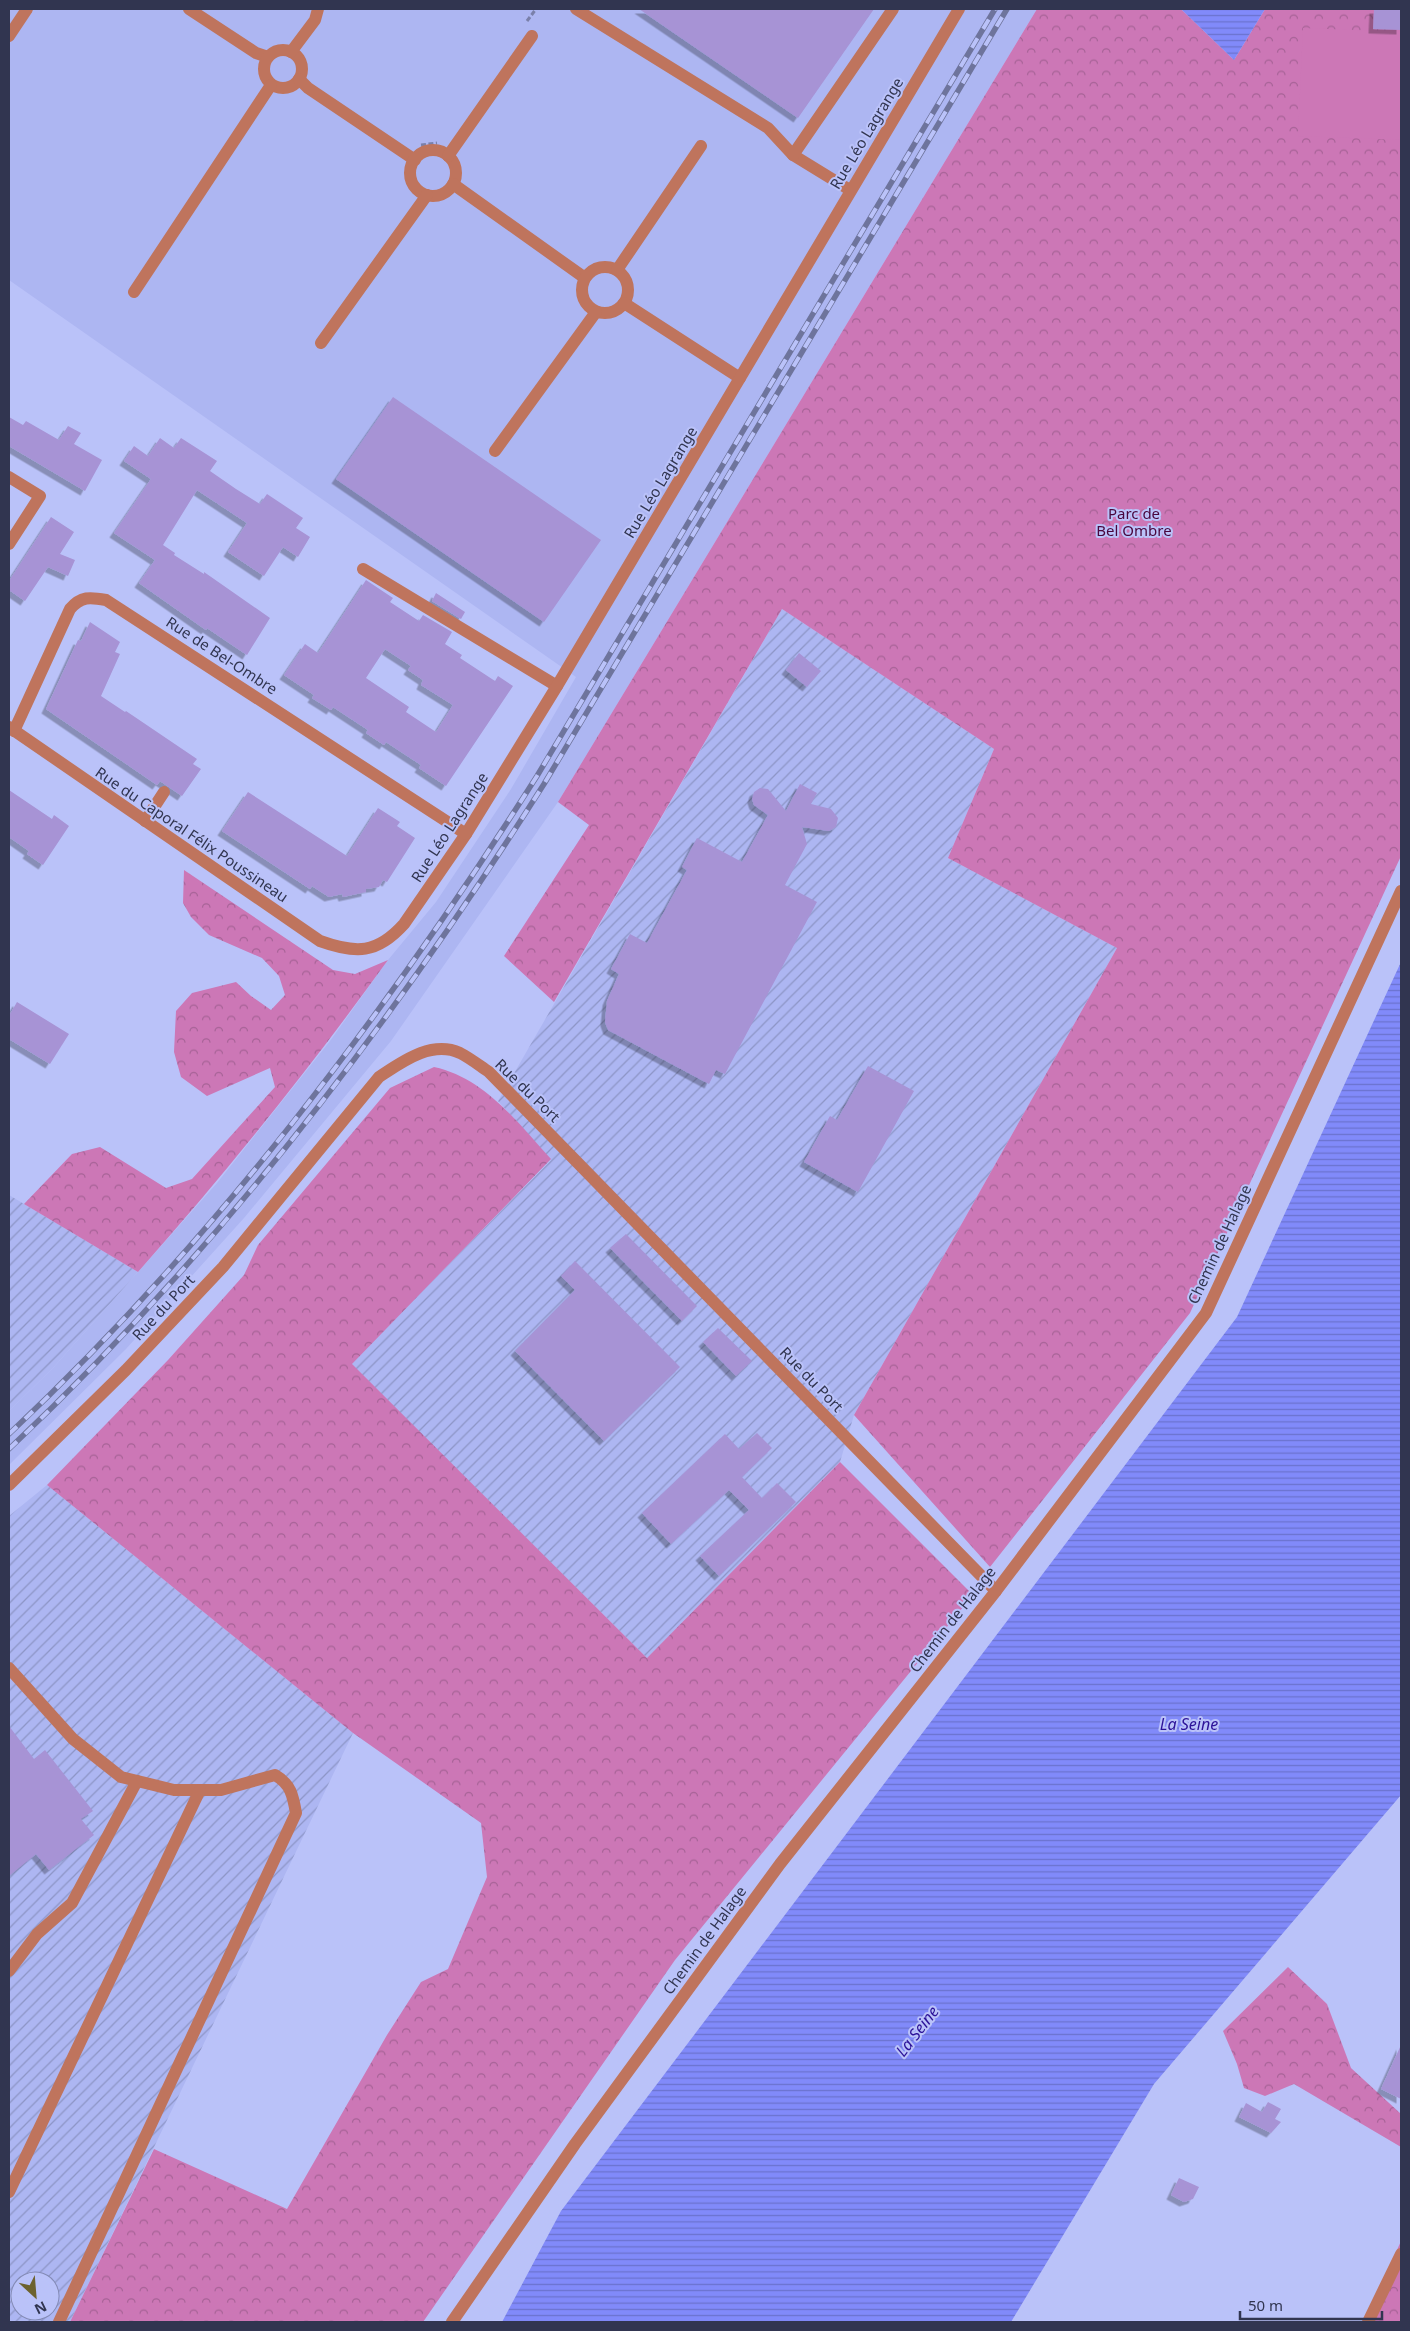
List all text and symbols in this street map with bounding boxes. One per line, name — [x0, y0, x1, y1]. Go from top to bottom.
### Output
street label: Rue Léo Lagrange — [825, 73, 907, 193]
street label: Rue Léo Lagrange — [619, 422, 701, 542]
park label: Parc de Bel Ombre — [1096, 503, 1172, 540]
street label: Rue de Bel-Ombre — [163, 612, 281, 698]
street label: Rue du Caporal Félix Poussineau — [92, 762, 292, 906]
street label: Rue Léo Lagrange — [406, 768, 492, 886]
street label: Rue du Port — [491, 1054, 565, 1126]
street label: Chemin de Halage — [1183, 1181, 1255, 1307]
street label: Rue du Port — [127, 1269, 199, 1344]
street label: Rue du Port — [776, 1342, 848, 1416]
street label: Chemin de Halage — [904, 1562, 1000, 1676]
water label: La Seine — [1160, 1713, 1218, 1735]
street label: Chemin de Halage — [658, 1882, 750, 1998]
water label: La Seine — [890, 2001, 944, 2061]
north arrow — [10, 2271, 60, 2321]
scale bar — [1240, 2288, 1382, 2320]
text: 50 m — [1248, 2295, 1283, 2315]
text: N — [32, 2297, 50, 2319]

